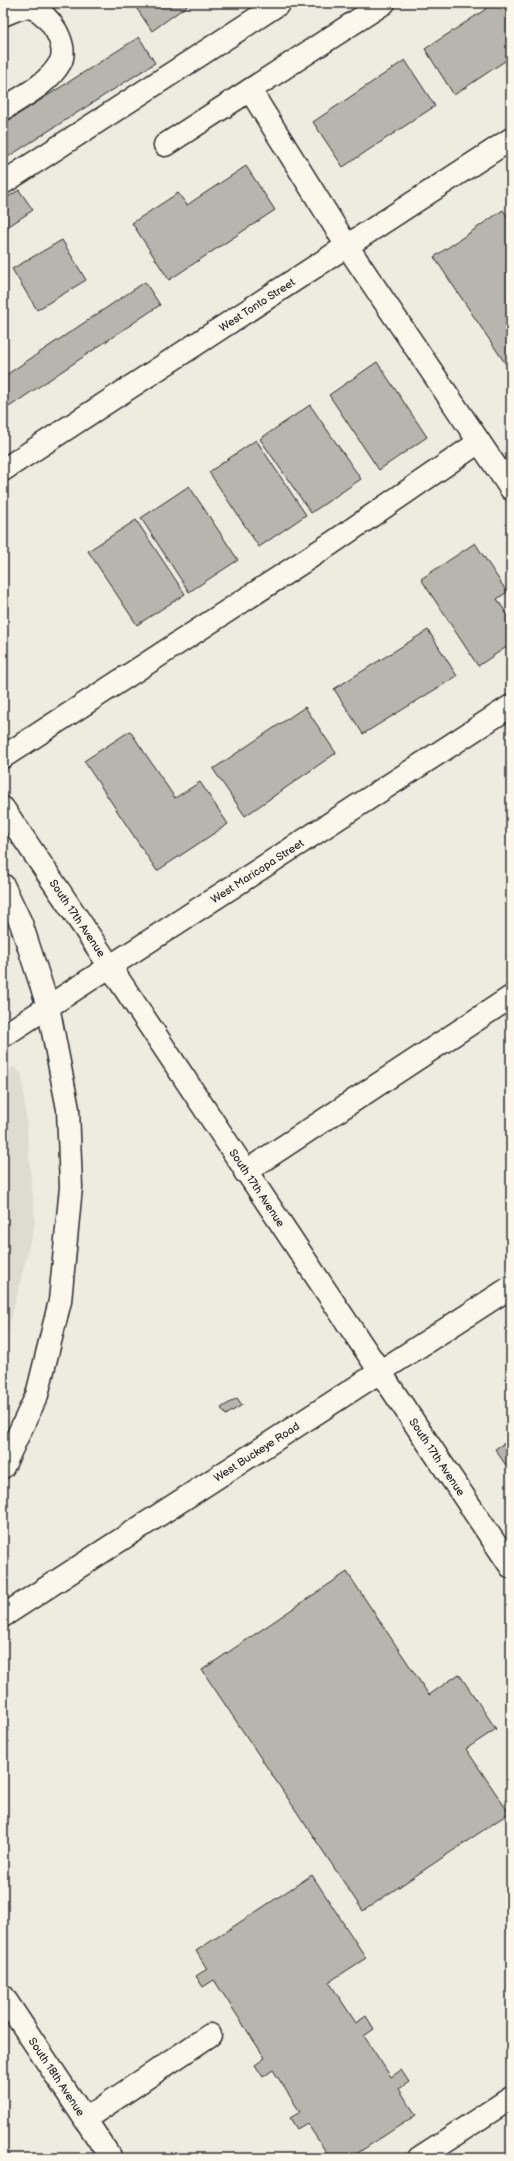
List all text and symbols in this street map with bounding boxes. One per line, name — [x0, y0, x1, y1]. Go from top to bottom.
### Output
street label: West Tonto Street — [217, 275, 298, 334]
street label: West Maricopa Street — [208, 836, 306, 906]
street label: South 17th Avenue — [47, 877, 109, 960]
street label: South 17th Avenue — [227, 1146, 288, 1229]
street label: South 17th Avenue — [407, 1416, 468, 1499]
street label: West Buckeye Road — [211, 1419, 302, 1484]
street label: South 18th Avenue — [26, 2035, 88, 2119]

